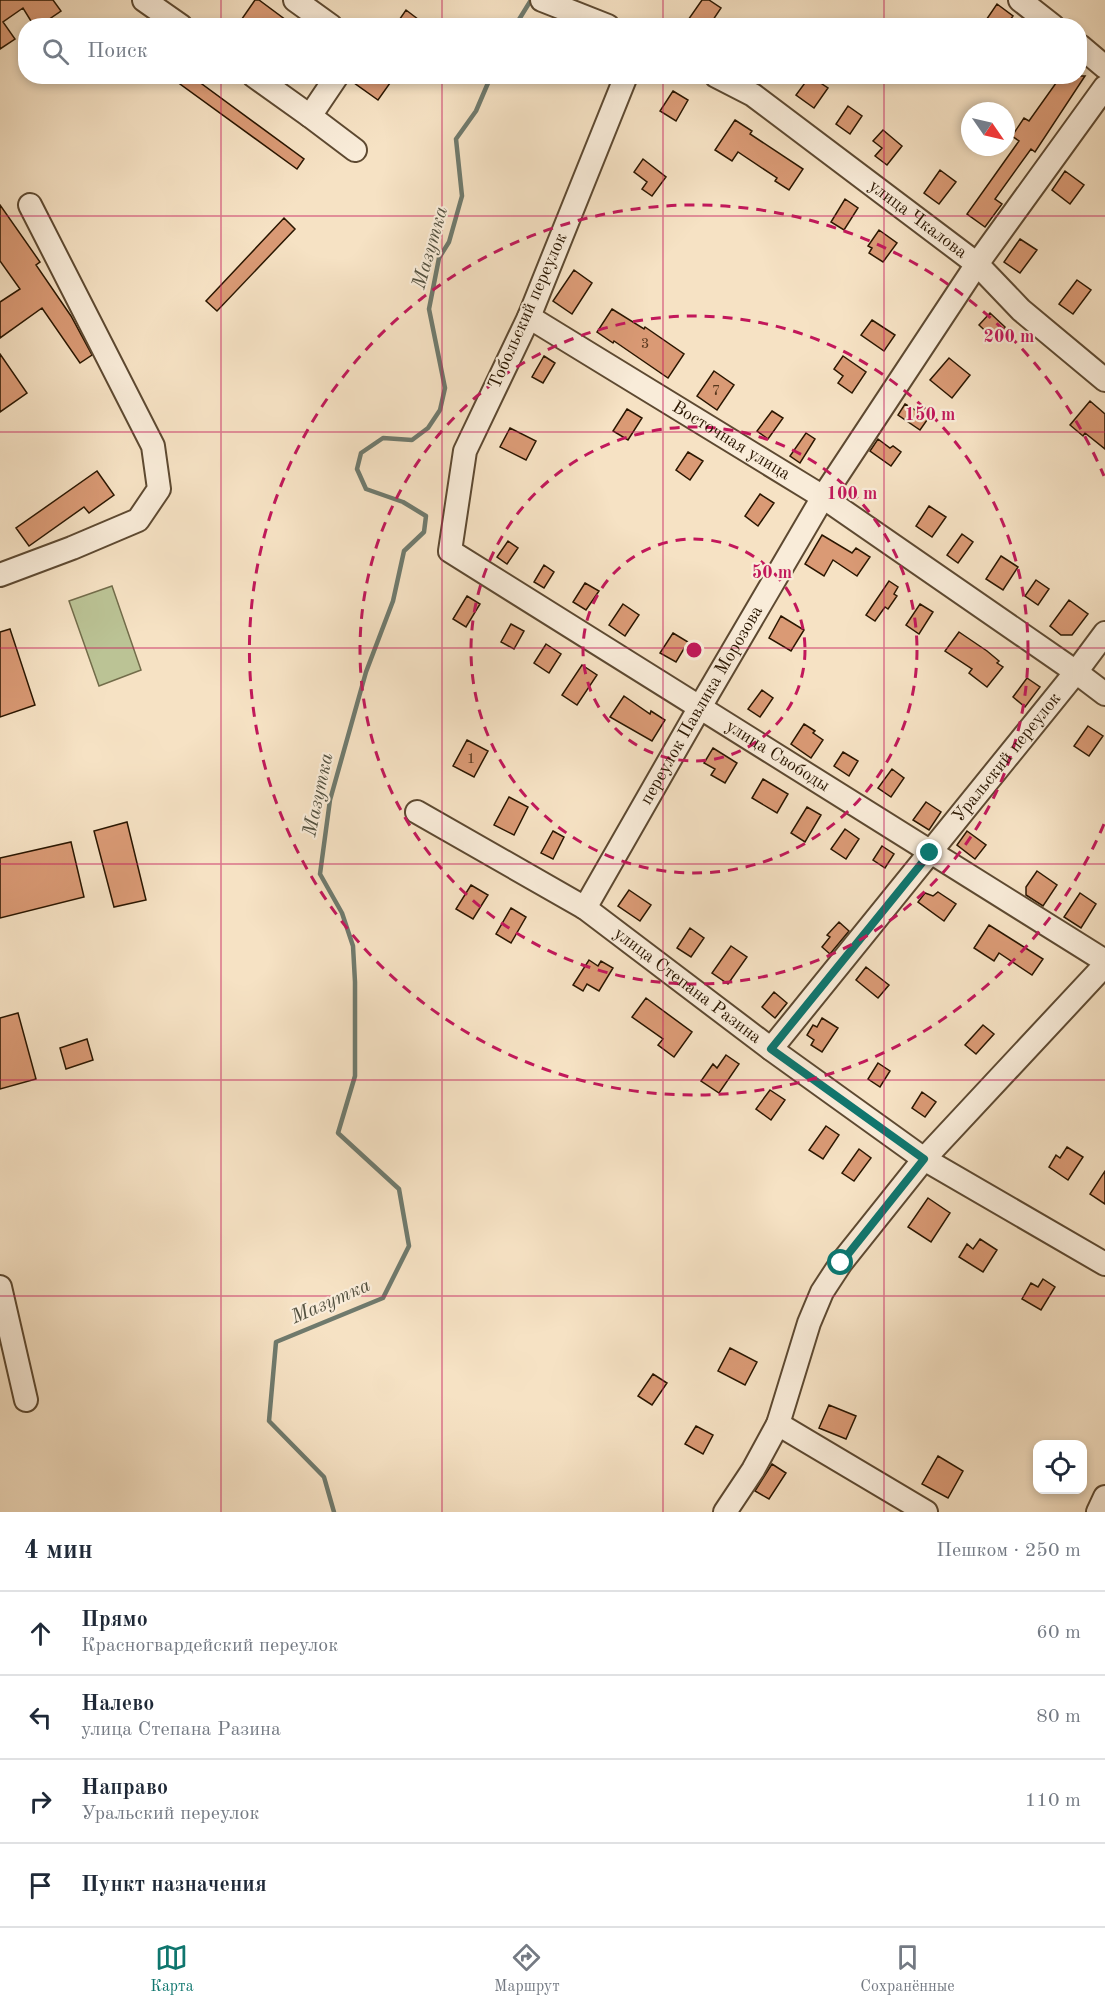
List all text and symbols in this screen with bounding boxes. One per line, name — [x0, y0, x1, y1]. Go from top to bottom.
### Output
search box — [18, 18, 1087, 84]
icon: search — [39, 35, 72, 68]
text: Поиск — [87, 40, 148, 62]
north arrow — [961, 102, 1015, 156]
street label: улица Чкалова — [865, 177, 970, 262]
water label: Мазутка — [409, 204, 452, 293]
street label: Тобольский переулок — [486, 230, 570, 392]
text: 200 m — [984, 328, 1034, 346]
house number: 3 — [641, 337, 649, 352]
house number: 7 — [712, 384, 720, 399]
street label: Восточная улица — [669, 398, 793, 484]
text: 150 m — [905, 406, 955, 424]
text: 100 m — [827, 485, 877, 503]
text: 50 m — [752, 564, 792, 582]
street label: переулок Павлика Морозова — [637, 603, 766, 808]
centre of rings — [684, 640, 704, 660]
street label: Уральский переулок — [949, 689, 1064, 826]
street label: улица Свободы — [723, 717, 833, 795]
water label: Мазутка — [300, 751, 338, 840]
house number: 1 — [467, 752, 475, 767]
route end — [916, 839, 942, 865]
street label: улица Степана Разина — [610, 924, 765, 1047]
route start — [827, 1249, 853, 1275]
water label: Мазутка — [287, 1275, 374, 1329]
map controls — [1033, 1440, 1087, 1494]
button: locate — [1033, 1440, 1087, 1494]
text: 4 мин — [24, 1538, 93, 1564]
text: Пешком · 250 m — [936, 1541, 1081, 1561]
text: Прямо — [81, 1609, 148, 1631]
icon: ahead — [24, 1617, 57, 1650]
text: 60 m — [1036, 1623, 1081, 1643]
text: Красногвардейский переулок — [81, 1636, 338, 1656]
text: Налево — [81, 1693, 154, 1715]
icon: left — [24, 1701, 57, 1734]
text: 80 m — [1036, 1707, 1081, 1727]
text: улица Степана Разина — [81, 1720, 281, 1740]
text: Направо — [81, 1777, 168, 1799]
icon: right — [24, 1785, 57, 1818]
text: 110 m — [1025, 1791, 1081, 1811]
text: Уральский переулок — [81, 1804, 259, 1824]
icon: arrive — [24, 1869, 57, 1902]
text: Пункт назначения — [81, 1874, 267, 1896]
tab: Карта — [150, 1941, 194, 1997]
tab: Маршрут — [494, 1941, 560, 1997]
tab: Сохранённые — [860, 1941, 955, 1997]

